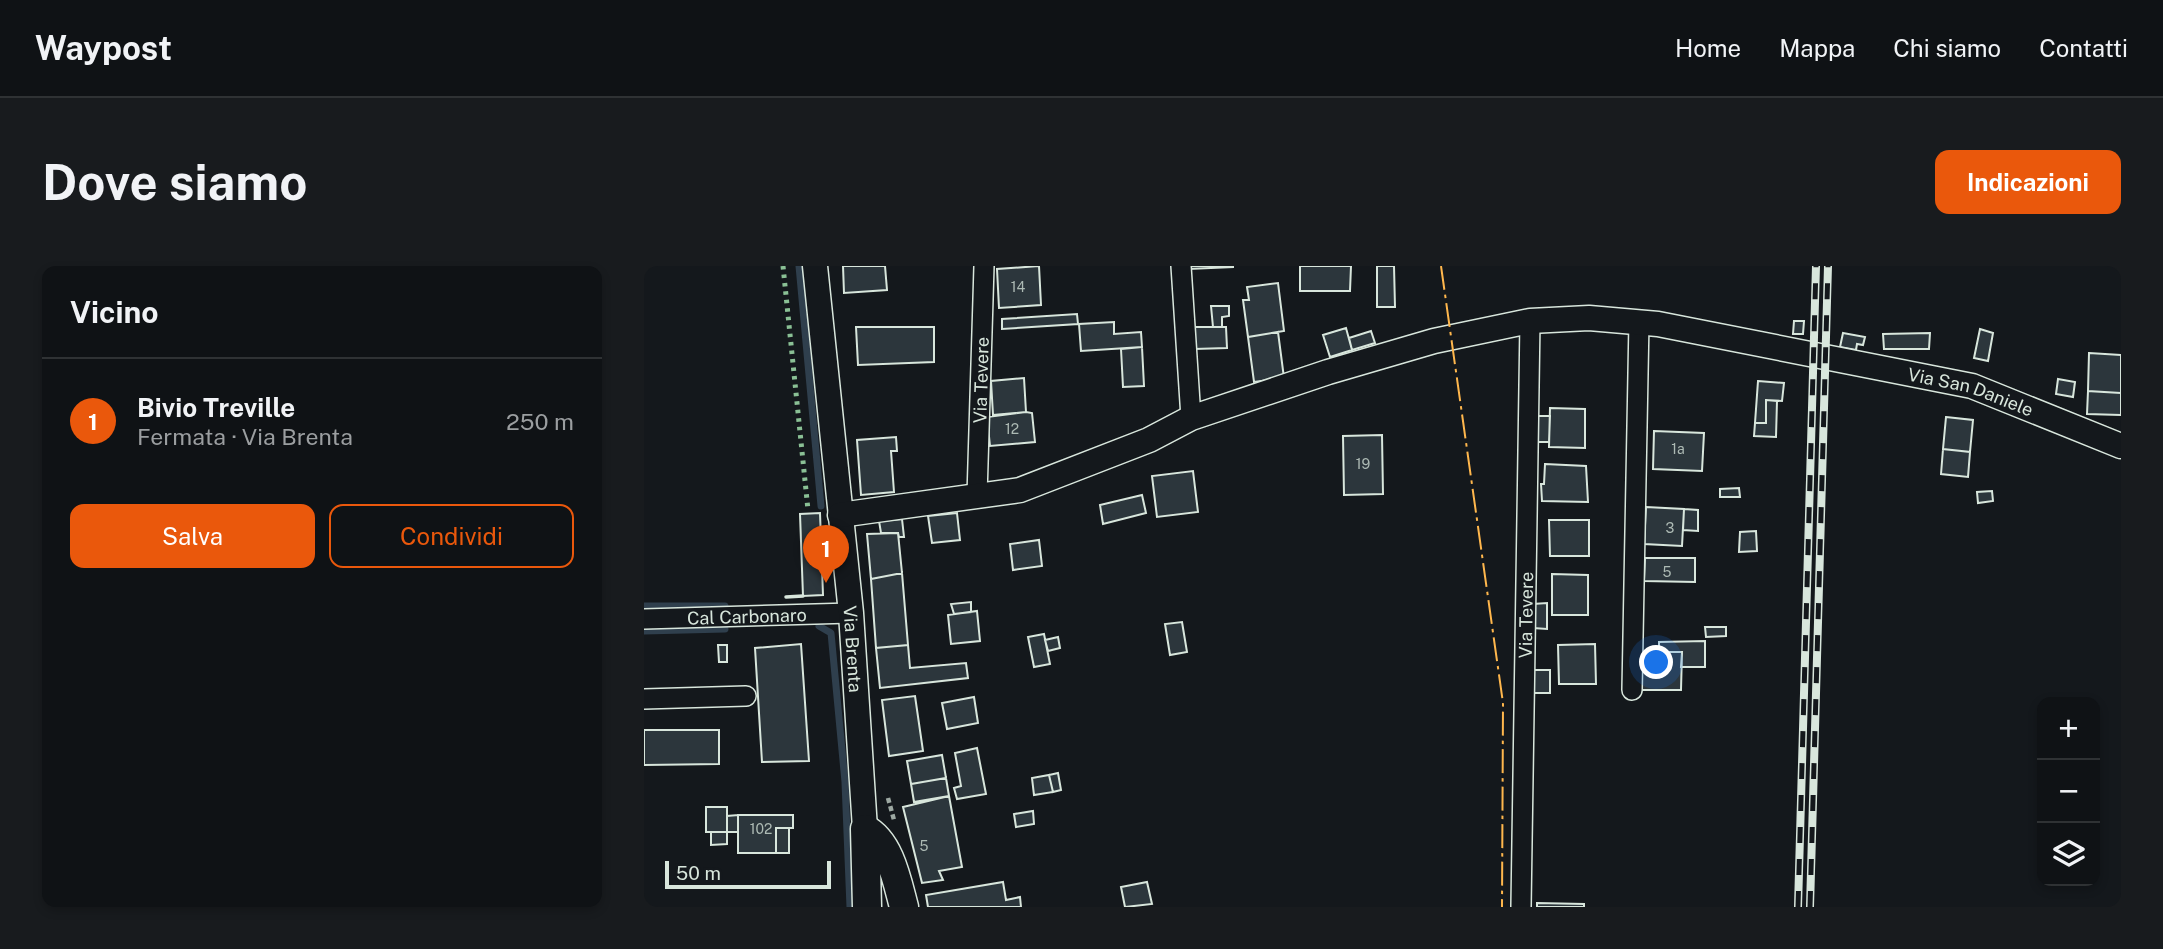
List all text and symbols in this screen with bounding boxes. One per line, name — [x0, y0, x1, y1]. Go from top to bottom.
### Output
text: Waypost — [35, 29, 172, 67]
text: Home — [1675, 34, 1741, 62]
text: Mappa — [1779, 34, 1855, 62]
text: Chi siamo — [1893, 34, 2001, 62]
text: Contatti — [2039, 34, 2128, 62]
button: Indicazioni — [1935, 150, 2121, 214]
text: Dove siamo — [42, 153, 307, 211]
house number: 14 — [1011, 279, 1025, 295]
text: Vicino — [70, 294, 159, 330]
street label: Via Tevere — [969, 336, 992, 424]
street label: Via San Daniele — [1906, 363, 2036, 420]
text: Bivio Treville — [137, 392, 295, 423]
text: 1 — [88, 408, 98, 435]
text: 250 m — [506, 408, 574, 435]
house number: 12 — [1005, 421, 1019, 437]
text: Fermata · Via Brenta — [137, 423, 353, 450]
house number: 1a — [1671, 441, 1685, 457]
house number: 19 — [1356, 456, 1370, 472]
button: Salva — [70, 504, 315, 568]
button: Condividi — [329, 504, 574, 568]
house number: 3 — [1666, 520, 1675, 536]
pin: 1 — [803, 525, 849, 583]
house number: 5 — [1663, 564, 1672, 580]
street label: Via Tevere — [1514, 572, 1537, 658]
street label: Cal Carbonaro — [687, 604, 807, 628]
street label: Via Brenta — [840, 605, 867, 693]
your location — [1639, 645, 1673, 679]
map controls — [2037, 697, 2100, 886]
button: + — [2037, 697, 2100, 760]
button: − — [2037, 760, 2100, 823]
house number: 102 — [750, 821, 772, 837]
button: layers — [2037, 823, 2100, 886]
house number: 5 — [920, 838, 929, 854]
scale bar — [665, 858, 831, 890]
text: 50 m — [676, 862, 721, 884]

